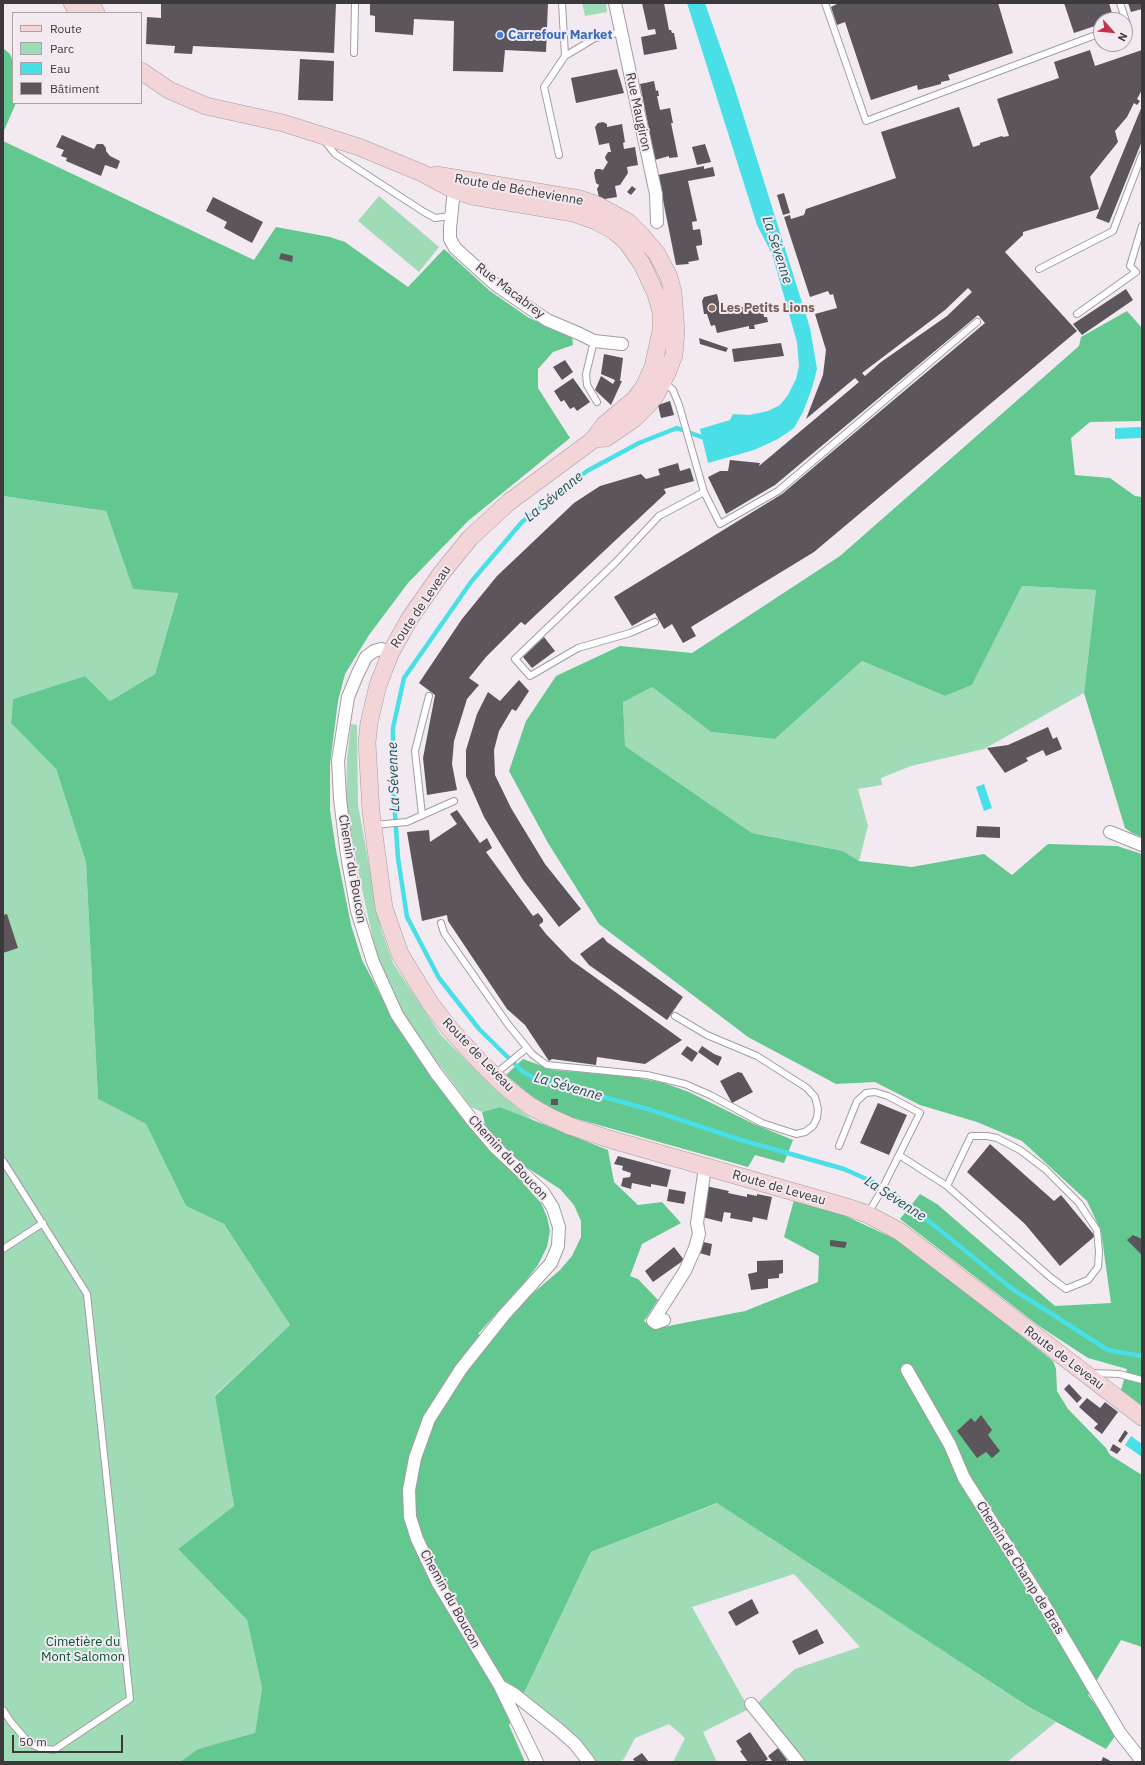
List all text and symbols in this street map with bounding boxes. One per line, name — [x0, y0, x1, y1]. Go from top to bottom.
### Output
legend — [12, 12, 142, 104]
north arrow — [1093, 12, 1133, 52]
text: Route — [50, 21, 82, 36]
place label: Carrefour Market — [508, 27, 612, 43]
marker: Carrefour Market — [495, 30, 505, 40]
text: N — [1115, 30, 1131, 44]
text: Parc — [50, 41, 74, 56]
text: Eau — [50, 61, 70, 76]
street label: Rue Maugiron — [622, 71, 654, 153]
text: Bâtiment — [50, 81, 100, 96]
street label: Route de Béchevienne — [453, 171, 585, 209]
water label: La Sévenne — [758, 214, 796, 286]
street label: Rue Macabrey — [472, 260, 548, 322]
place label: Les Petits Lions — [720, 300, 815, 316]
marker: Les Petits Lions — [707, 303, 717, 313]
water label: La Sévenne — [522, 468, 586, 526]
street label: Route de Leveau — [388, 563, 454, 651]
water label: La Sévenne — [384, 742, 404, 812]
street label: Chemin du Boucon — [335, 814, 369, 924]
street label: Route de Leveau — [439, 1015, 517, 1095]
water label: La Sévenne — [532, 1069, 604, 1105]
street label: Chemin du Boucon — [465, 1112, 551, 1204]
street label: Route de Leveau — [731, 1167, 827, 1209]
water label: La Sévenne — [861, 1173, 929, 1225]
street label: Route de Leveau — [1021, 1323, 1107, 1393]
street label: Chemin de Champ de Bras — [973, 1499, 1067, 1637]
street label: Chemin du Boucon — [417, 1547, 483, 1651]
park label: Cimetière du Mont Salomon — [41, 1634, 125, 1665]
scale bar — [14, 1727, 125, 1753]
text: 50 m — [19, 1734, 47, 1749]

